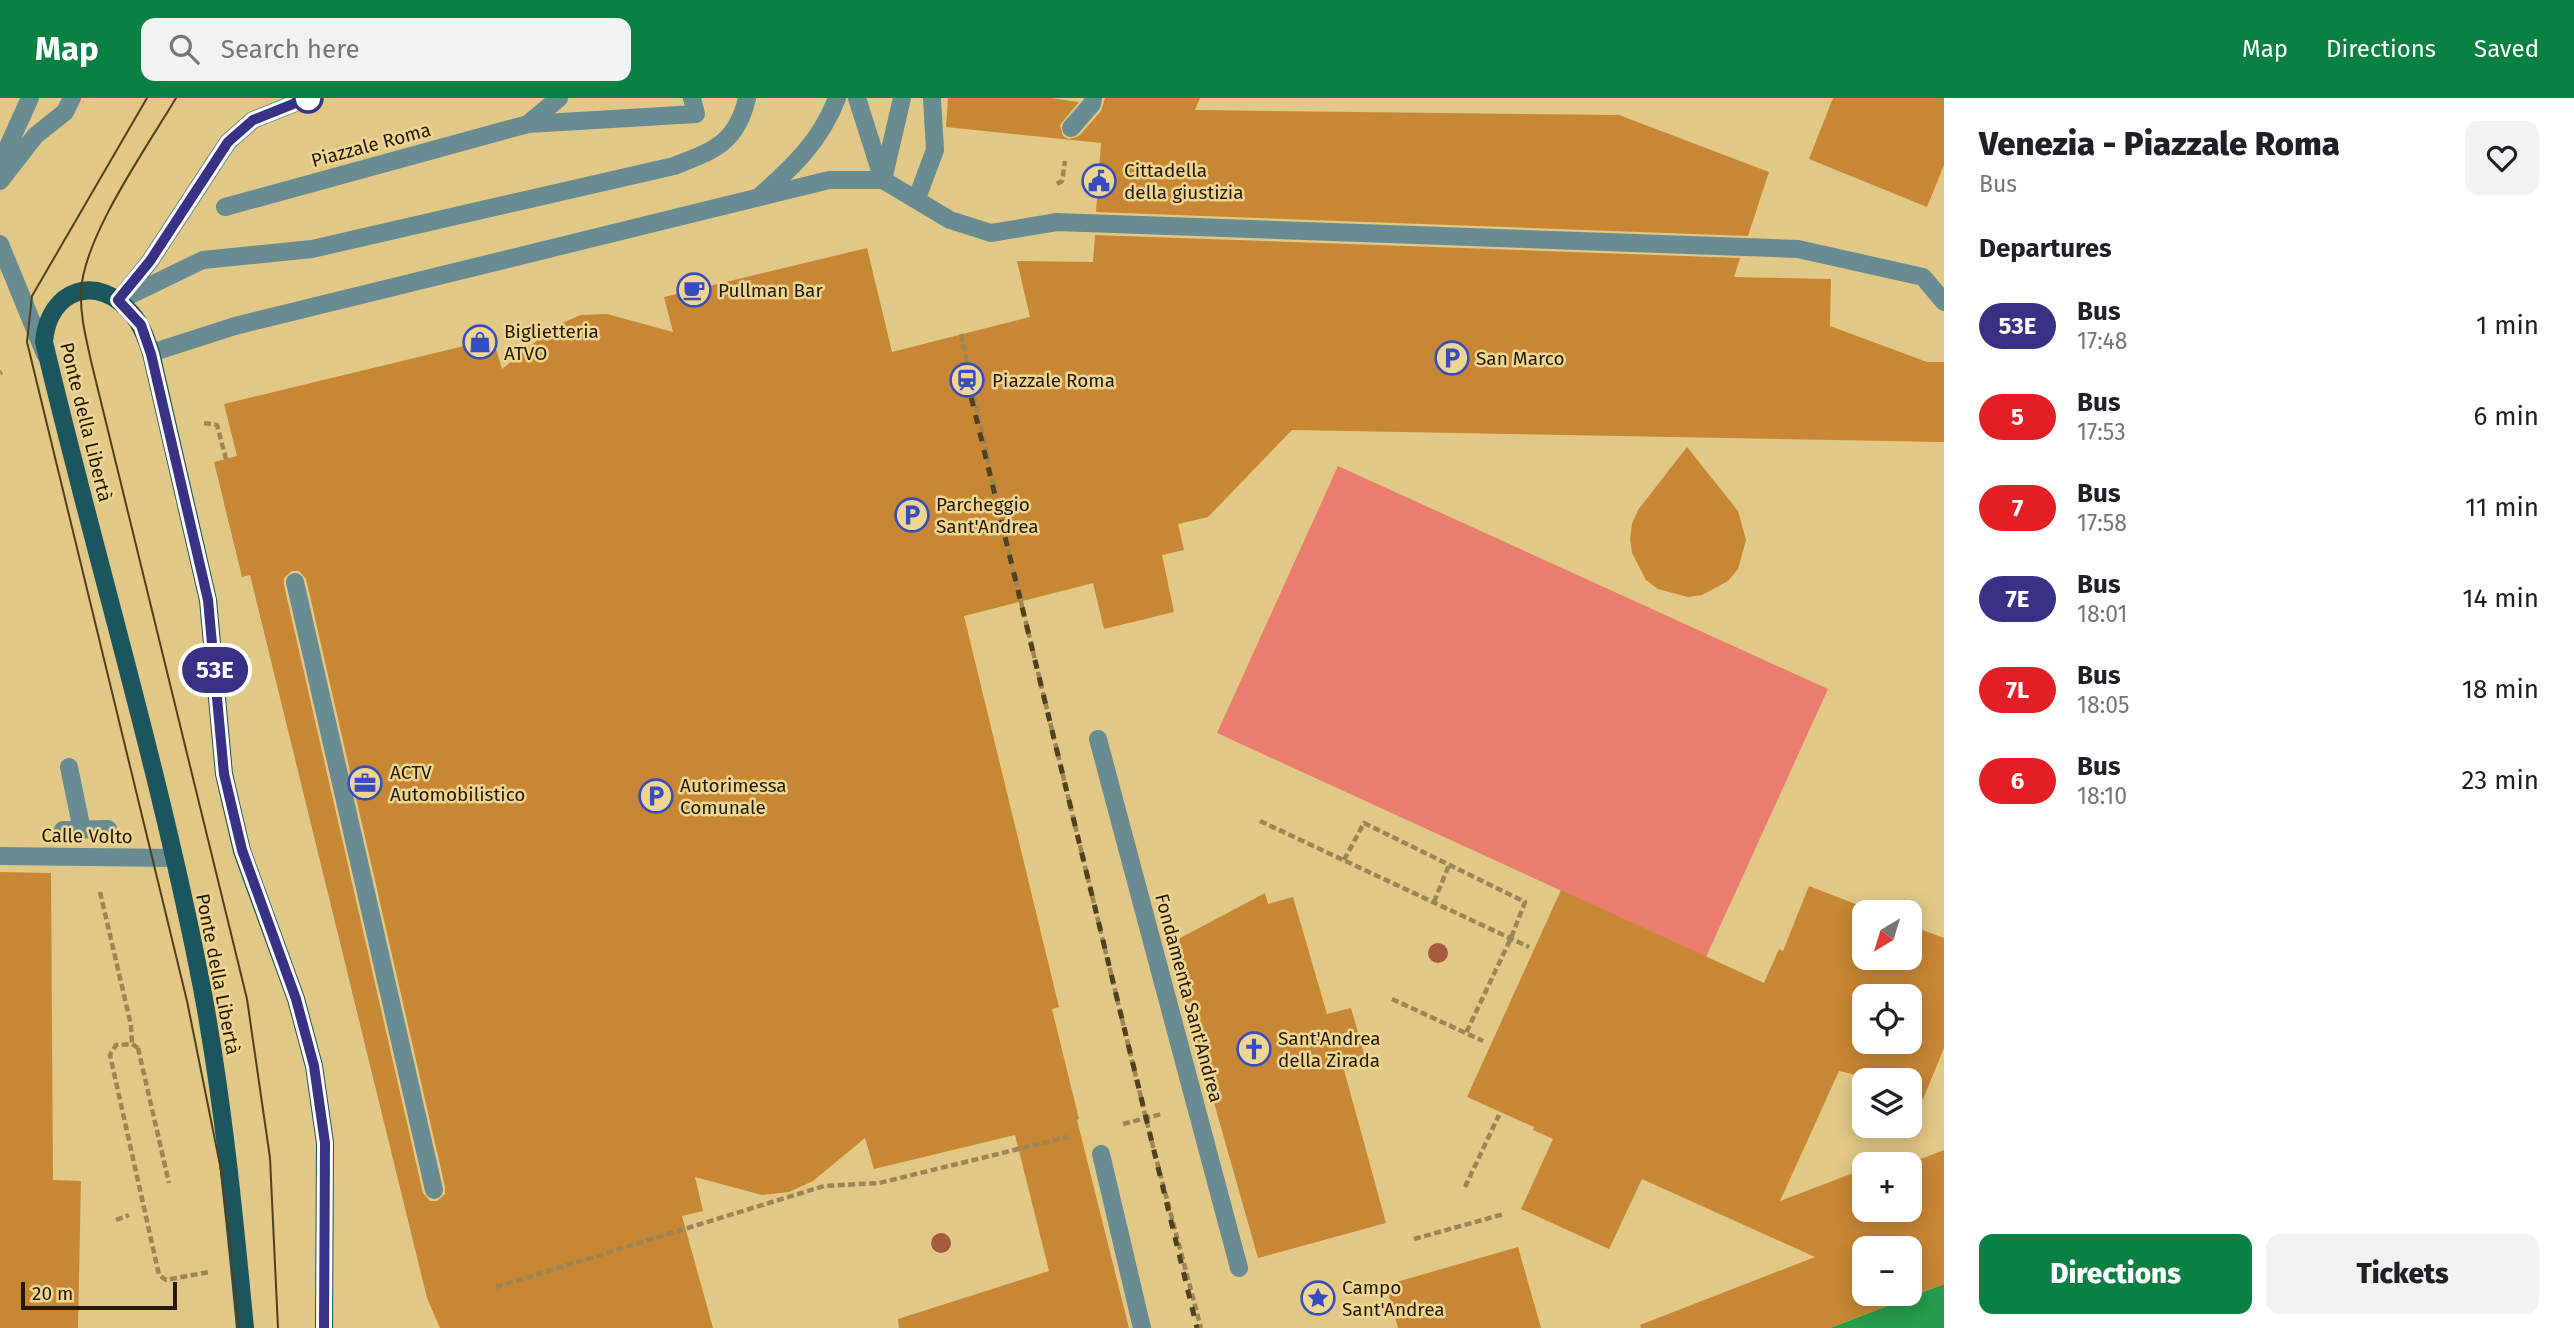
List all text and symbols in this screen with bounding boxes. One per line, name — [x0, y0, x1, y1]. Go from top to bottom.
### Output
search box — [141, 18, 631, 81]
text: Map — [35, 29, 99, 69]
icon: search — [165, 30, 203, 68]
text: Search here — [221, 34, 360, 65]
text: Map — [2242, 35, 2288, 63]
text: Directions — [2326, 35, 2436, 63]
text: Saved — [2474, 35, 2539, 63]
unlabelled marker — [293, 83, 323, 113]
street label: Piazzale Roma — [309, 118, 433, 172]
button: heart — [2465, 121, 2539, 195]
text: Venezia - Piazzale Roma — [1979, 124, 2340, 164]
place label: Cittadella della giustizia — [1124, 159, 1244, 204]
public building icon: Cittadella della giustizia — [1080, 162, 1118, 200]
text: Bus — [1979, 170, 2017, 198]
text: Departures — [1979, 233, 2112, 264]
cafe icon: Pullman Bar — [675, 271, 713, 309]
place label: Pullman Bar — [718, 279, 823, 302]
text: Bus — [2077, 296, 2120, 327]
text: 1 min — [2476, 310, 2539, 341]
text: 53E — [1999, 312, 2036, 340]
place label: Biglietteria ATVO — [504, 320, 599, 365]
shop icon: Biglietteria ATVO — [461, 323, 499, 361]
text: 17:48 — [2077, 327, 2128, 355]
parking icon: San Marco — [1433, 339, 1471, 377]
street label: Ponte della Libertà — [55, 340, 117, 504]
place label: San Marco — [1476, 347, 1565, 370]
station icon: Piazzale Roma — [948, 361, 986, 399]
place label: Piazzale Roma — [992, 369, 1115, 392]
text: Bus — [2077, 387, 2120, 418]
text: 6 min — [2473, 401, 2539, 432]
text: 5 — [2011, 403, 2024, 431]
text: 17:53 — [2077, 418, 2126, 446]
text: Bus — [2077, 478, 2120, 509]
text: 11 min — [2465, 492, 2539, 523]
place label: Parcheggio Sant'Andrea — [936, 493, 1039, 538]
text: 7 — [2012, 494, 2023, 522]
parking icon: Parcheggio Sant'Andrea — [893, 496, 931, 534]
text: 17:58 — [2077, 509, 2127, 537]
text: Bus — [2077, 569, 2120, 600]
text: 14 min — [2462, 583, 2539, 614]
text: 7E — [2006, 585, 2029, 613]
text: 18:01 — [2077, 600, 2127, 628]
line badge: 53E — [175, 647, 255, 693]
text: 53E — [196, 656, 234, 684]
text: Bus — [2077, 660, 2120, 691]
text: 18 min — [2462, 674, 2539, 705]
text: 7L — [2006, 676, 2029, 704]
text: 18:05 — [2077, 691, 2130, 719]
text: Bus — [2077, 751, 2120, 782]
place label: ACTV Automobilistico — [390, 761, 525, 806]
office icon: ACTV Automobilistico — [346, 764, 384, 802]
text: 23 min — [2462, 765, 2539, 796]
text: 6 — [2011, 767, 2024, 795]
place label: Autorimessa Comunale — [680, 774, 787, 819]
parking icon: Autorimessa Comunale — [637, 777, 675, 815]
text: 18:10 — [2077, 782, 2127, 810]
street label: Calle Volto — [41, 824, 133, 848]
street label: Ponte della Libertà — [191, 891, 245, 1057]
street label: Fondamenta Sant'Andrea — [1150, 891, 1228, 1105]
north arrow — [1852, 900, 1922, 970]
map controls — [1852, 900, 1922, 1306]
button: locate — [1852, 984, 1922, 1054]
place label: Sant'Andrea della Zirada — [1278, 1027, 1381, 1072]
church icon: Sant'Andrea della Zirada — [1235, 1030, 1273, 1068]
button: layers — [1852, 1068, 1922, 1138]
button: + — [1852, 1152, 1922, 1222]
button: Directions — [1979, 1234, 2252, 1314]
button: Tickets — [2266, 1234, 2539, 1314]
button: − — [1852, 1236, 1922, 1306]
place label: Campo Sant'Andrea — [1342, 1276, 1445, 1321]
scale bar — [21, 1279, 177, 1311]
place icon: Campo Sant'Andrea — [1299, 1279, 1337, 1317]
text: 20 m — [32, 1282, 73, 1305]

